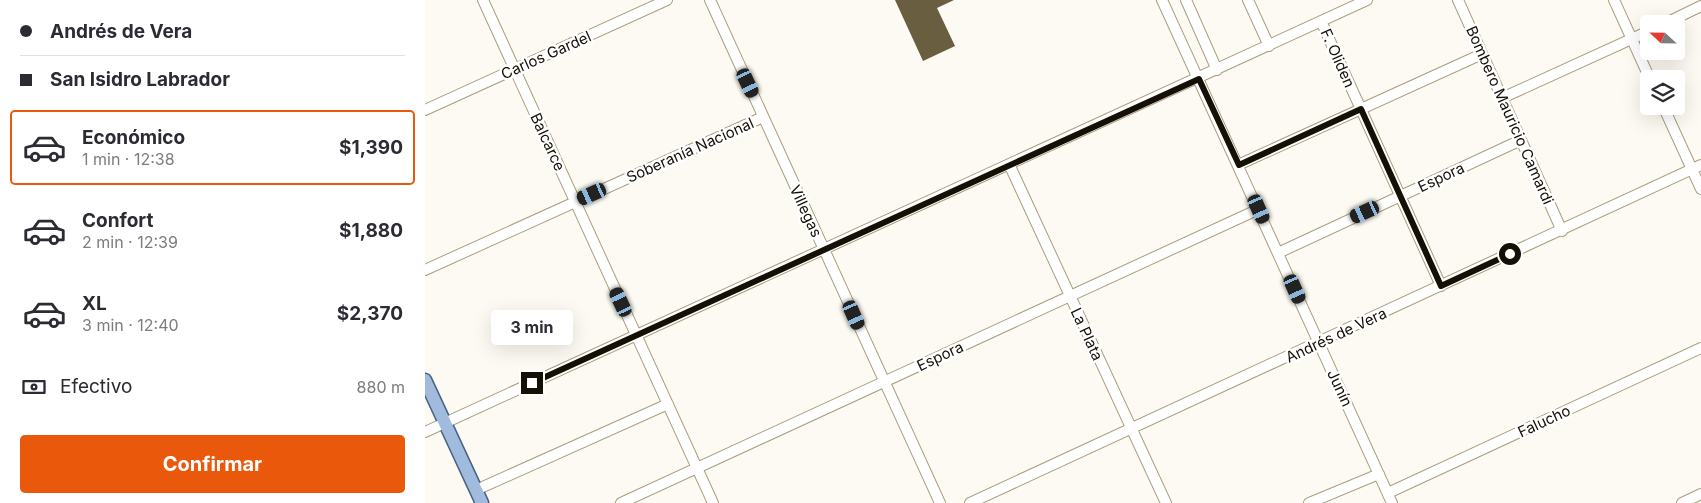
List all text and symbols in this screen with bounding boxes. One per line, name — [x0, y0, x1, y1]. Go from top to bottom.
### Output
north arrow — [1640, 15, 1685, 60]
map controls — [1640, 15, 1685, 115]
text: Andrés de Vera — [50, 20, 192, 43]
street label: Bombero Mauricio Camardi — [1462, 23, 1558, 207]
street label: F. Oliden — [1317, 26, 1359, 90]
street label: Carlos Gardel — [498, 27, 594, 83]
car — [734, 66, 761, 100]
text: San Isidro Labrador — [50, 68, 230, 91]
button: layers — [1640, 70, 1685, 115]
street label: Balcarce — [526, 110, 570, 174]
street label: Soberanía Nacional — [623, 113, 757, 187]
icon: car — [22, 125, 67, 170]
text: Económico — [82, 126, 185, 149]
text: $1,390 — [339, 136, 403, 159]
text: 1 min · 12:38 — [82, 149, 175, 169]
street label: Espora — [1415, 158, 1467, 196]
car — [575, 181, 608, 207]
street label: Villegas — [786, 182, 826, 240]
car — [1246, 192, 1271, 226]
car — [1348, 199, 1381, 225]
icon: car — [22, 208, 67, 253]
text: Confort — [82, 209, 153, 232]
text: $1,880 — [339, 219, 403, 242]
text: 2 min · 12:39 — [82, 232, 178, 252]
route start — [1499, 243, 1521, 265]
car — [1282, 272, 1307, 306]
car — [607, 285, 634, 319]
icon: car — [22, 291, 67, 336]
text: XL — [82, 292, 107, 315]
car — [841, 298, 866, 332]
text: $2,370 — [337, 302, 403, 325]
street label: Andrés de Vera — [1282, 303, 1390, 367]
street label: La Plata — [1067, 305, 1107, 363]
callout: 3 min — [491, 310, 573, 346]
text: 3 min · 12:40 — [82, 315, 179, 335]
text: 3 min — [510, 317, 554, 337]
street label: Espora — [914, 337, 966, 375]
street label: Junín — [1323, 366, 1357, 410]
route end — [521, 372, 543, 394]
icon: cash — [20, 373, 48, 401]
text: Efectivo — [60, 375, 132, 398]
text: 880 m — [357, 377, 405, 397]
street label: Falucho — [1515, 401, 1573, 441]
button: Confirmar — [20, 435, 405, 493]

